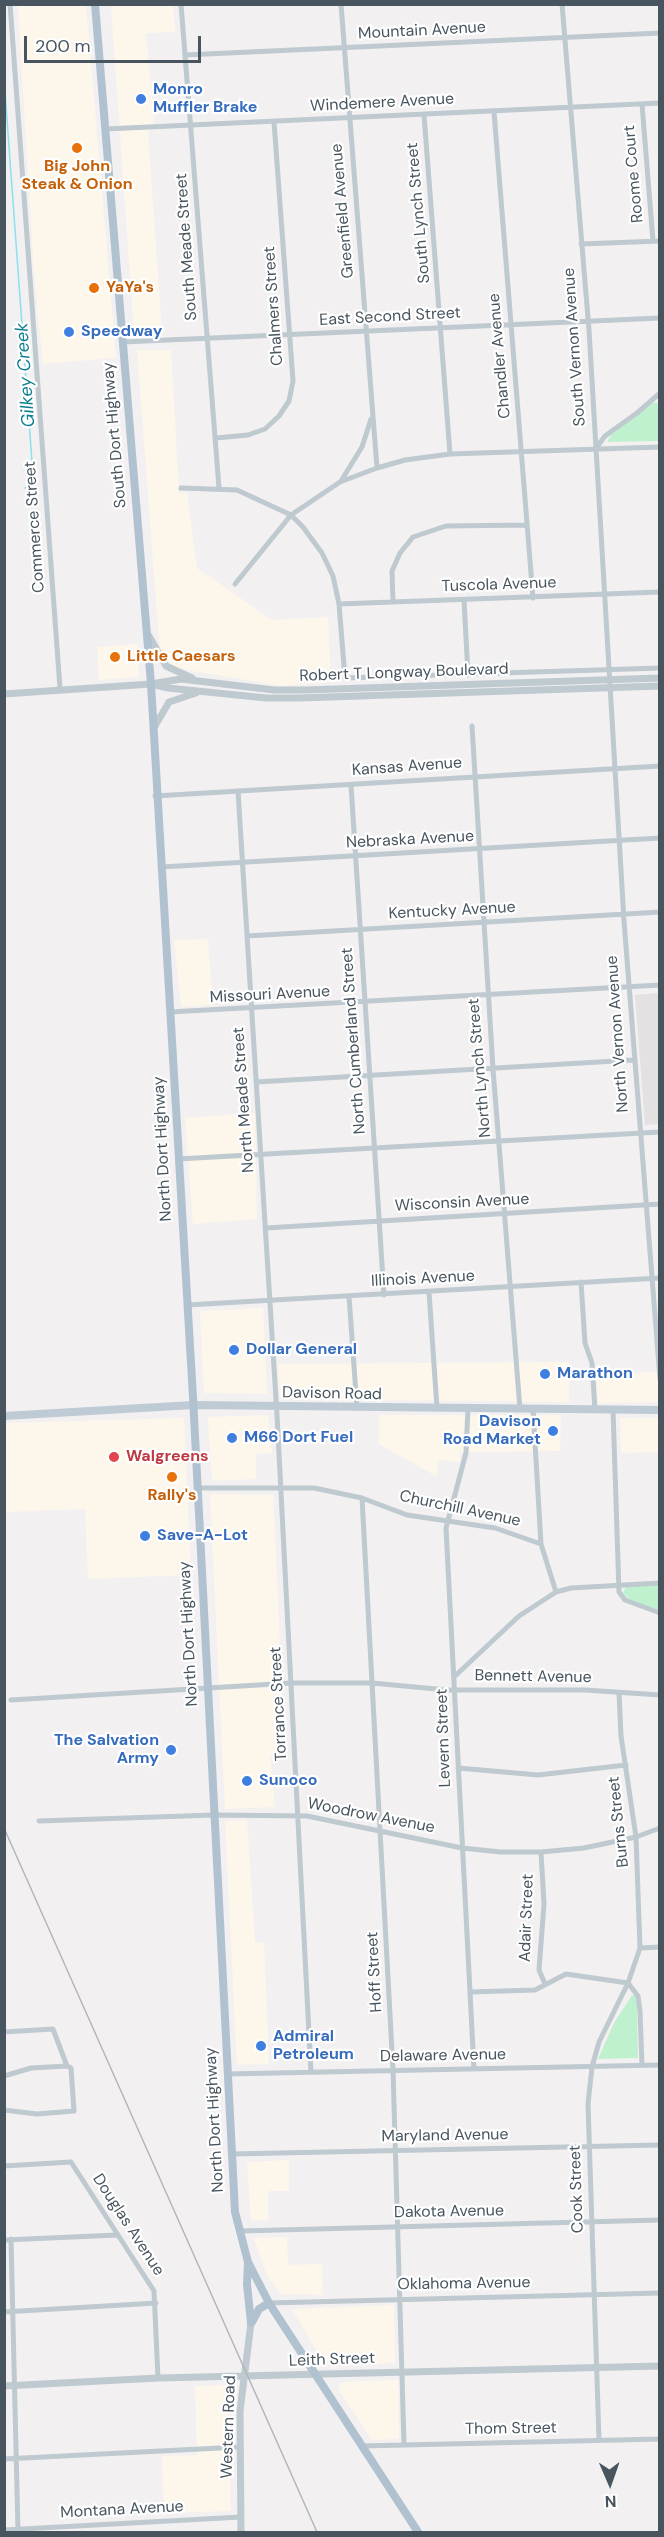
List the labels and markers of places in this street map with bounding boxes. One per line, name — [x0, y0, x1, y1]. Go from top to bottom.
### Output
place label: Monro Muffler Brake — [153, 80, 257, 118]
marker: Monro Muffler Brake — [134, 92, 148, 106]
marker: Big John Steak & Onion — [70, 141, 84, 155]
place label: Big John Steak & Onion — [21, 157, 133, 195]
place label: YaYa's — [106, 278, 154, 298]
marker: YaYa's — [87, 281, 101, 295]
place label: Speedway — [81, 322, 162, 342]
marker: Speedway — [62, 325, 76, 339]
place label: Little Caesars — [127, 647, 236, 667]
marker: Little Caesars — [108, 650, 122, 664]
place label: Dollar General — [246, 1340, 357, 1360]
marker: Dollar General — [227, 1343, 241, 1357]
place label: Marathon — [557, 1364, 633, 1384]
marker: Marathon — [538, 1367, 552, 1381]
place label: Davison Road Market — [443, 1412, 541, 1450]
marker: Davison Road Market — [546, 1424, 560, 1438]
place label: M66 Dort Fuel — [244, 1428, 353, 1448]
marker: M66 Dort Fuel — [225, 1431, 239, 1445]
place label: Walgreens — [126, 1447, 209, 1467]
marker: Walgreens — [107, 1450, 121, 1464]
marker: Rally's — [165, 1470, 179, 1484]
place label: Rally's — [147, 1486, 197, 1506]
place label: Save-A-Lot — [157, 1526, 248, 1546]
marker: Save-A-Lot — [138, 1529, 152, 1543]
place label: The Salvation Army — [54, 1731, 159, 1769]
marker: The Salvation Army — [164, 1743, 178, 1757]
place label: Sunoco — [259, 1771, 318, 1791]
marker: Sunoco — [240, 1774, 254, 1788]
place label: Admiral Petroleum — [273, 2027, 354, 2065]
marker: Admiral Petroleum — [254, 2039, 268, 2053]

